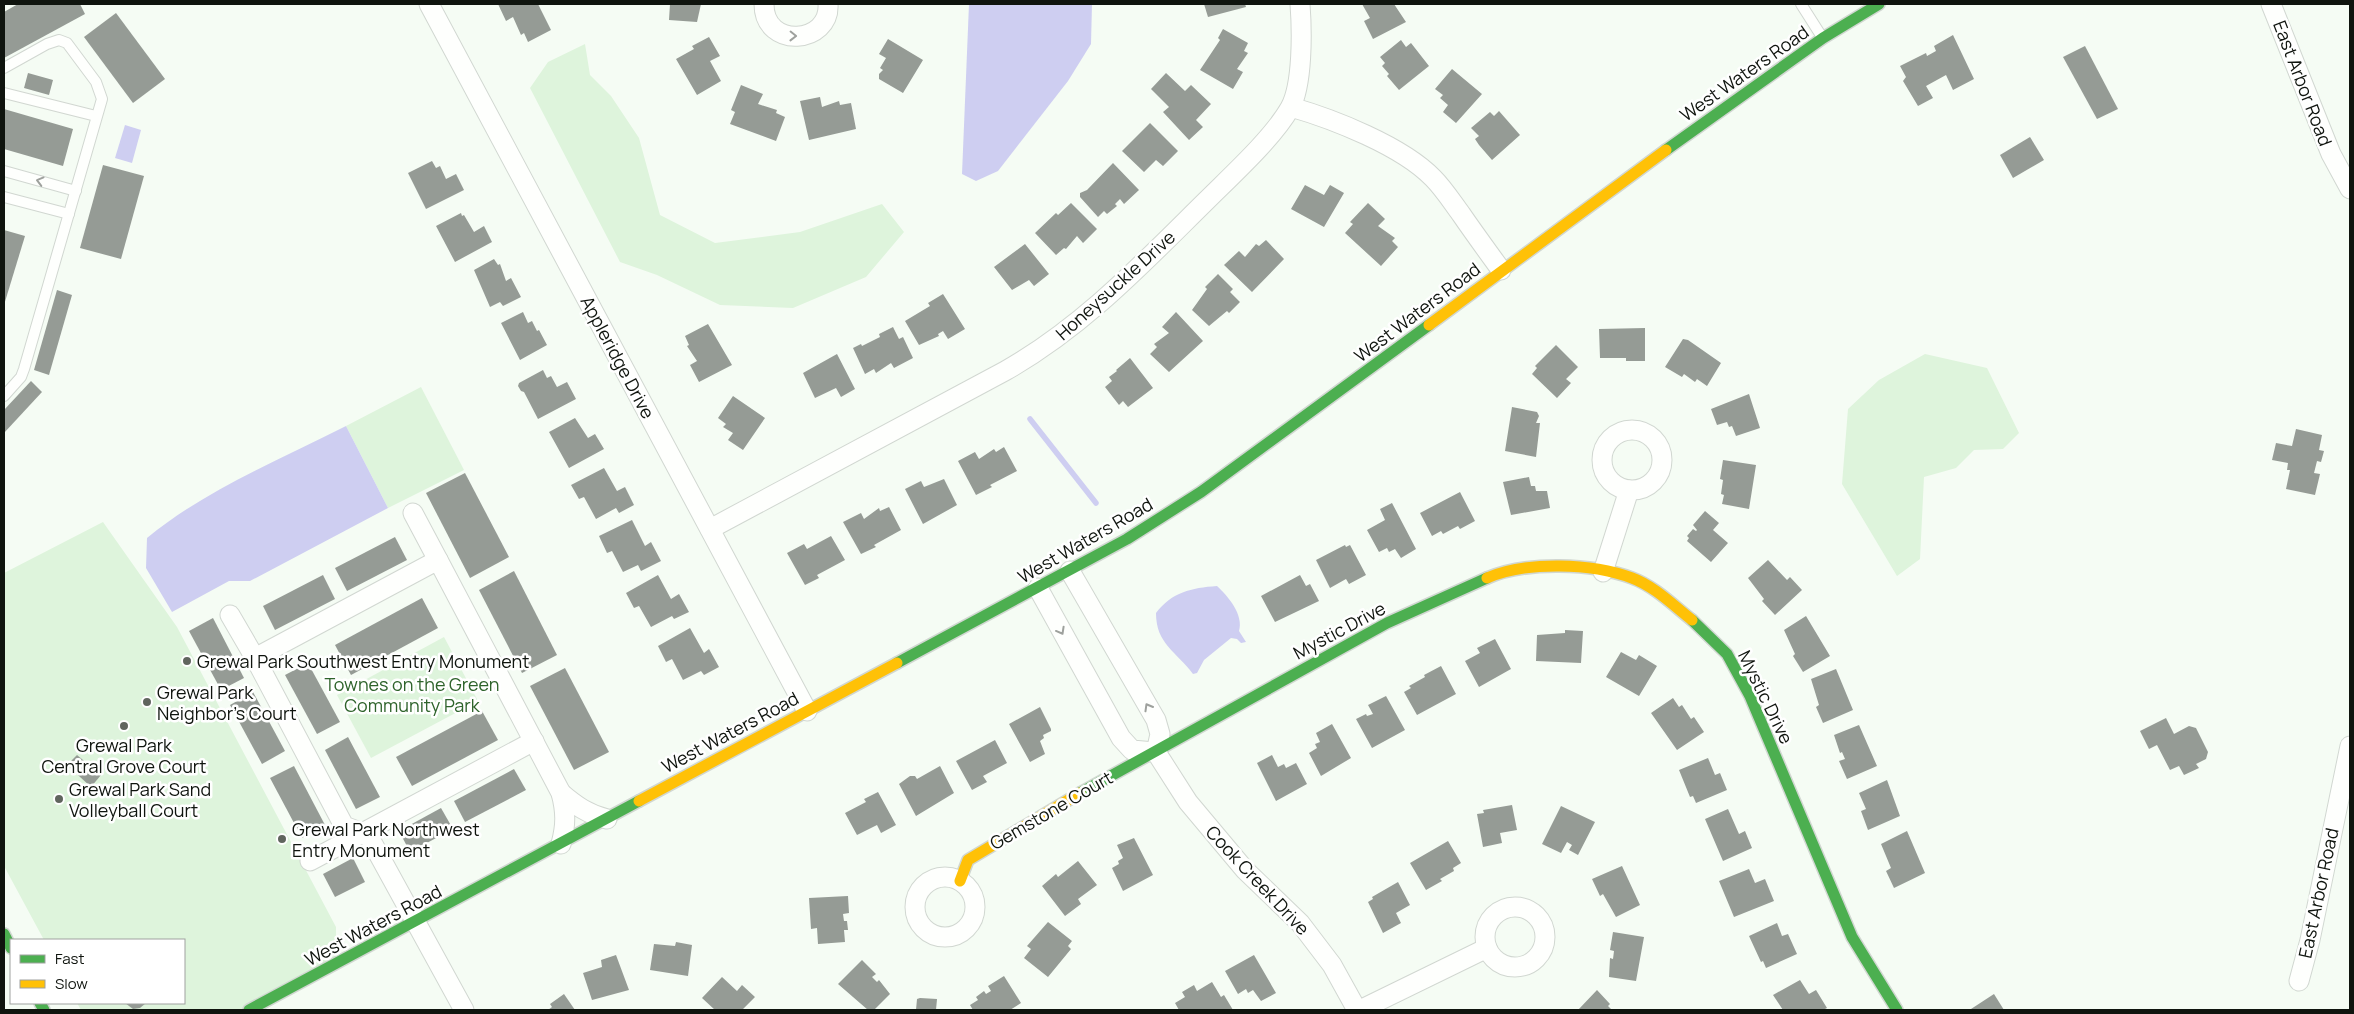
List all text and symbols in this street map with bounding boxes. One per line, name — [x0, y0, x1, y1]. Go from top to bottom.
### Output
street label: East Arbor Road — [2268, 17, 2338, 149]
street label: West Waters Road — [1675, 20, 1813, 126]
one-way arrow — [789, 30, 797, 41]
one-way arrow — [36, 176, 44, 187]
street label: Honeysuckle Drive — [1050, 225, 1180, 345]
street label: West Waters Road — [1349, 257, 1485, 367]
street label: Appleridge Drive — [576, 291, 660, 423]
street label: West Waters Road — [1013, 492, 1157, 588]
street label: Mystic Drive — [1289, 596, 1389, 664]
one-way arrow — [1055, 625, 1065, 634]
street label: Mystic Drive — [1733, 646, 1799, 748]
place label: Grewal Park Southwest Entry Monument — [197, 649, 529, 673]
marker: Grewal Park Southwest Entry Monument — [181, 655, 193, 667]
park label: Townes on the Green Community Park — [324, 672, 500, 717]
place label: Grewal Park Neighbor's Court — [157, 680, 297, 725]
street label: West Waters Road — [657, 686, 803, 778]
marker: Grewal Park Neighbor's Court — [141, 696, 153, 708]
one-way arrow — [1145, 703, 1155, 712]
marker: Grewal Park Central Grove Court — [118, 720, 130, 732]
place label: Grewal Park Central Grove Court — [41, 733, 207, 778]
street label: Gemstone Court — [985, 765, 1117, 855]
place label: Grewal Park Sand Volleyball Court — [69, 777, 211, 822]
marker: Grewal Park Sand Volleyball Court — [53, 793, 65, 805]
place label: Grewal Park Northwest Entry Monument — [292, 817, 480, 862]
street label: Cook Creek Drive — [1201, 820, 1315, 940]
street label: East Arbor Road — [2292, 826, 2344, 960]
marker: Grewal Park Northwest Entry Monument — [276, 833, 288, 845]
street label: West Waters Road — [300, 879, 446, 971]
legend — [10, 939, 185, 1004]
text: Fast — [55, 948, 84, 969]
text: Slow — [55, 973, 88, 994]

